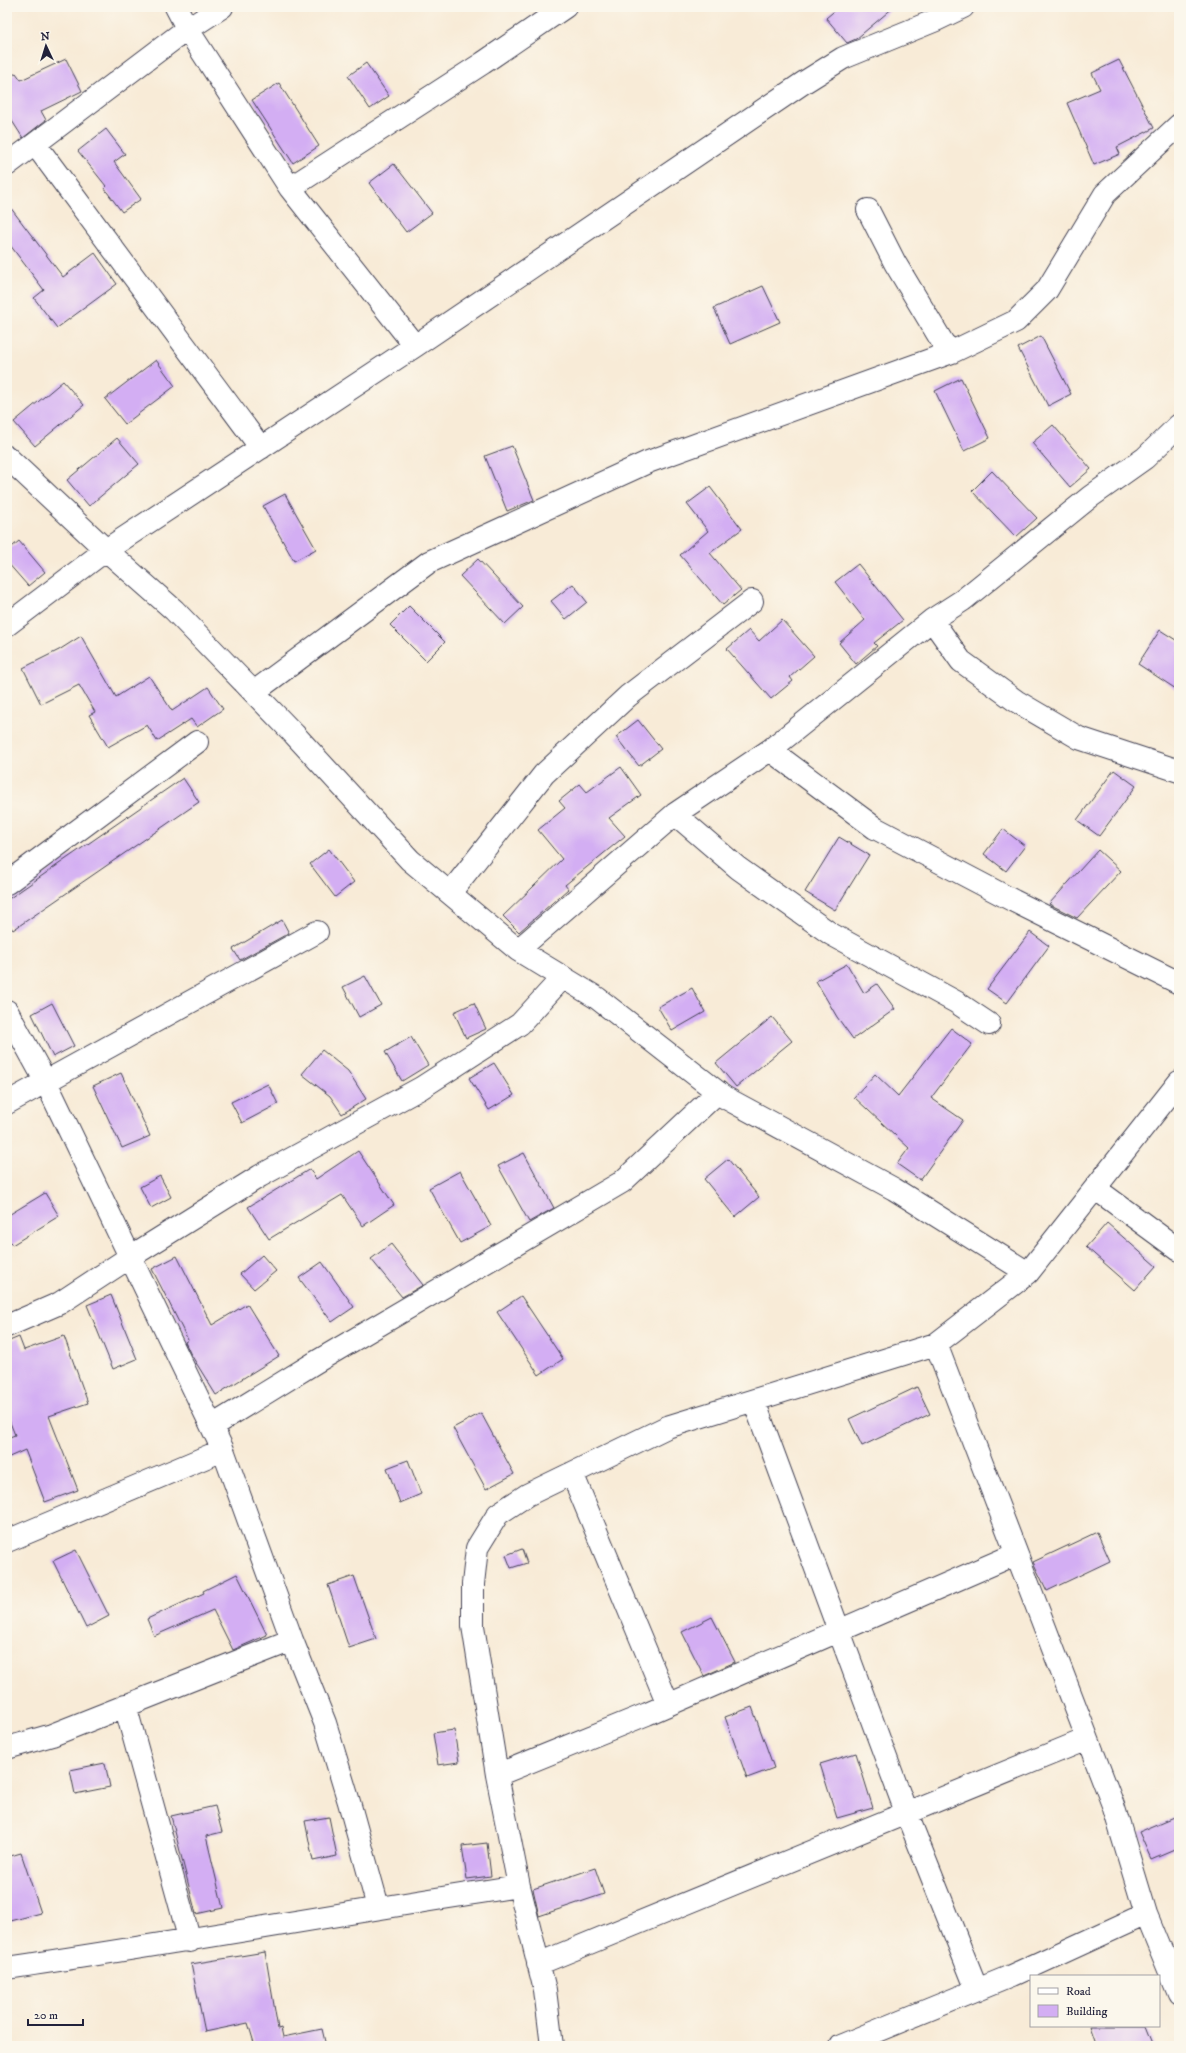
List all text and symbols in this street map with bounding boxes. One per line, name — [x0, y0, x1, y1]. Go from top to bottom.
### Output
north arrow — [26, 26, 66, 66]
text: N — [40, 30, 50, 44]
legend — [1030, 1975, 1160, 2027]
text: Road — [1066, 1984, 1091, 1999]
scale bar — [28, 2001, 83, 2027]
text: Building — [1066, 2004, 1107, 2019]
text: 20 m — [34, 2008, 58, 2023]

